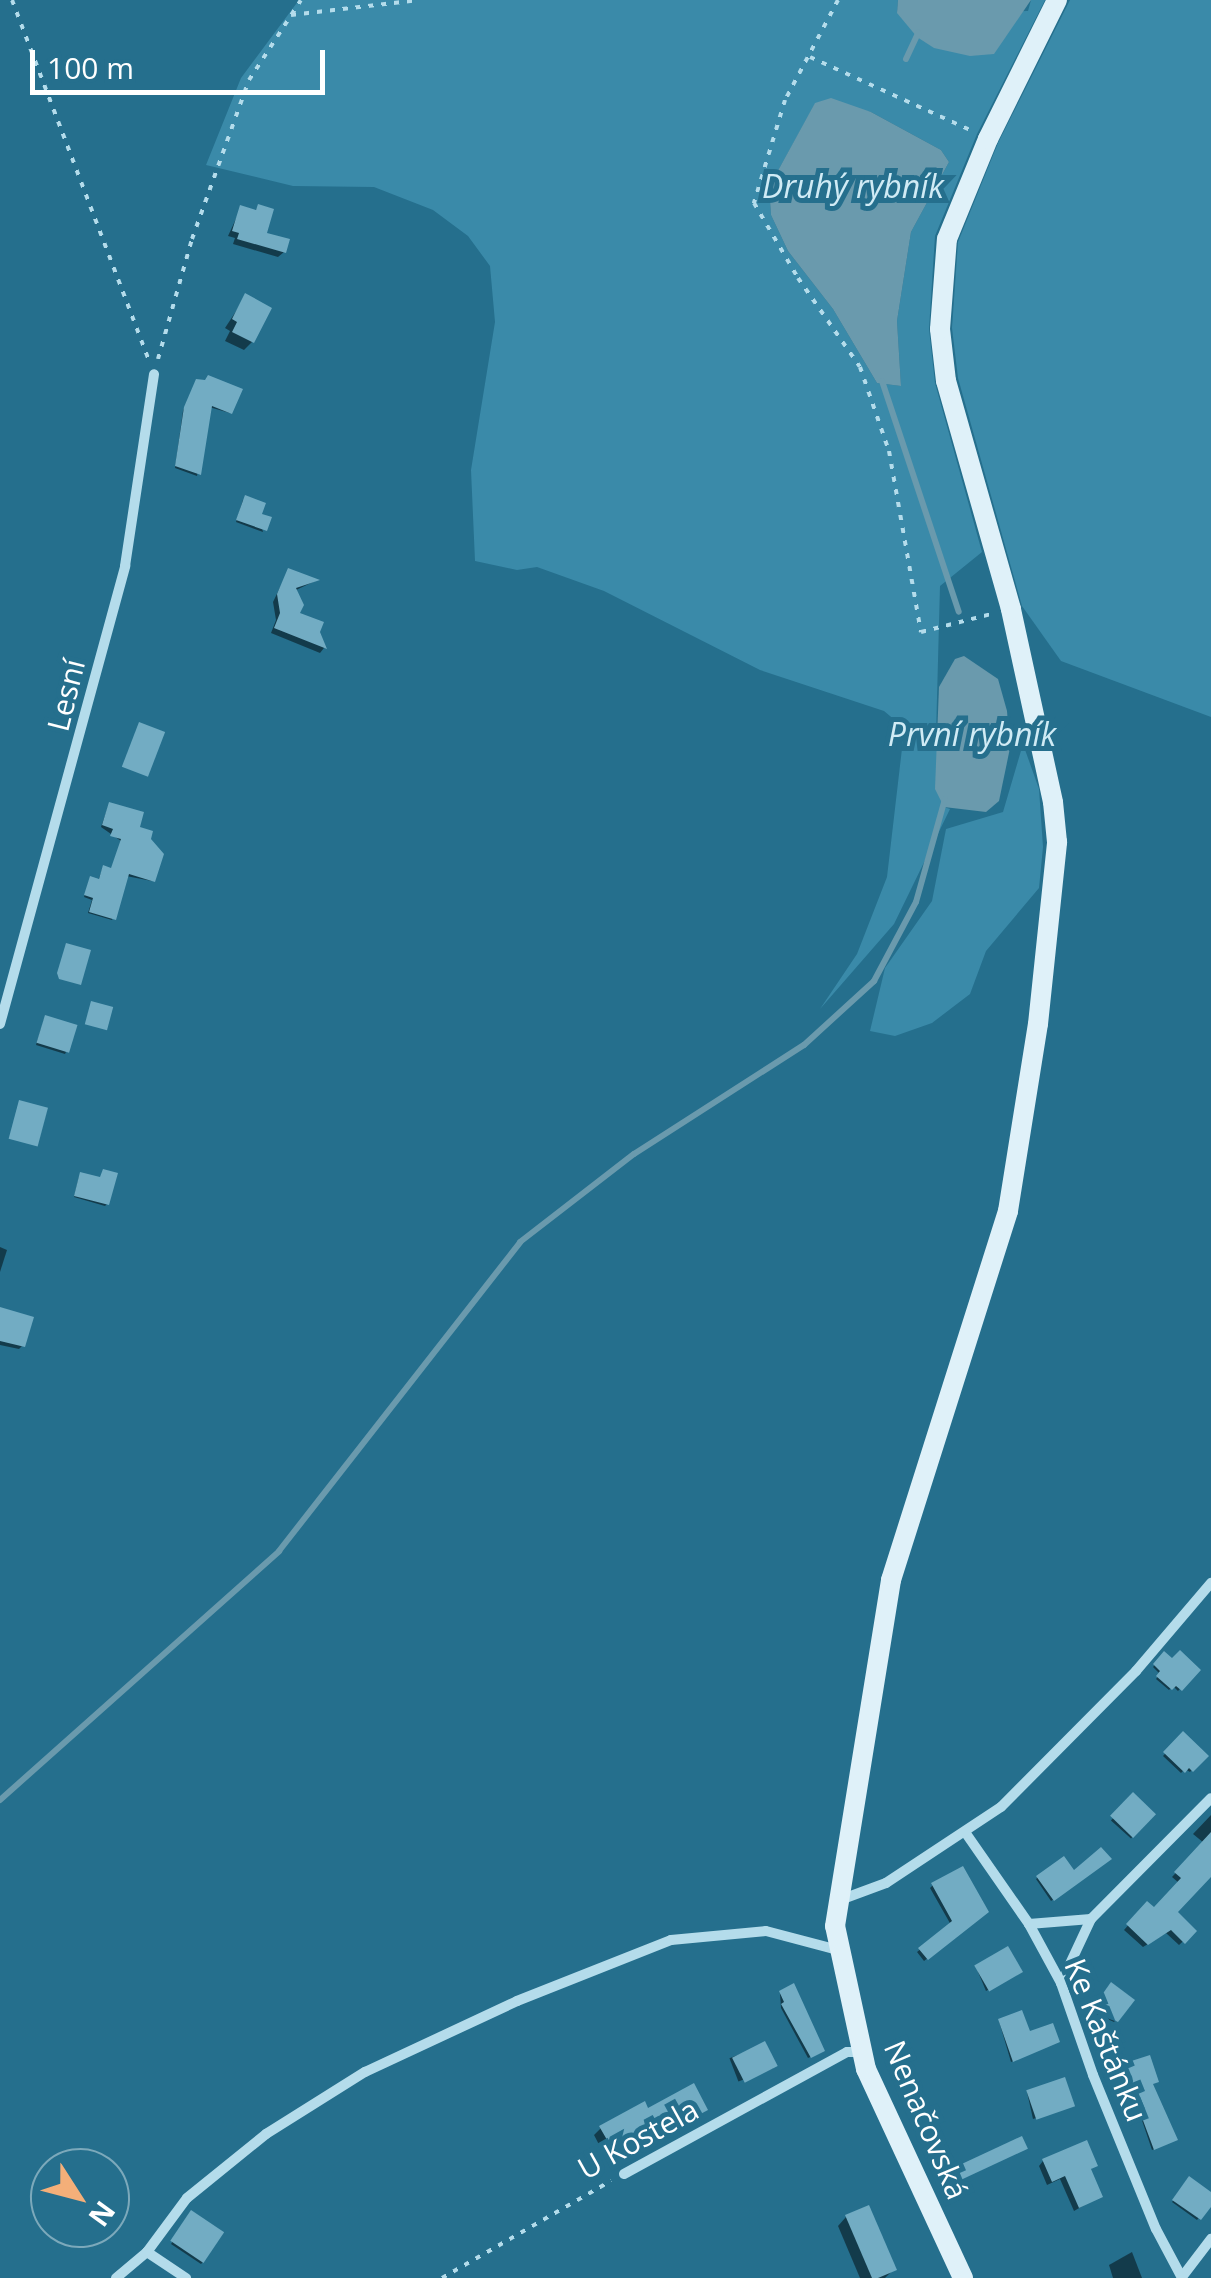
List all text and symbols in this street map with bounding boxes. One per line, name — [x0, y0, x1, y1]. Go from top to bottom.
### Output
scale bar — [35, 30, 330, 92]
text: 100 m — [47, 47, 134, 88]
water label: Druhý rybník — [762, 167, 944, 205]
street label: Lesní — [40, 655, 92, 735]
water label: První rybník — [888, 715, 1056, 753]
street label: Ke Kaštánku — [1057, 1953, 1155, 2127]
street label: Nenačovská — [876, 2035, 976, 2205]
street label: U Kostela — [571, 2091, 705, 2187]
north arrow — [30, 2148, 130, 2248]
text: N — [81, 2194, 125, 2235]

